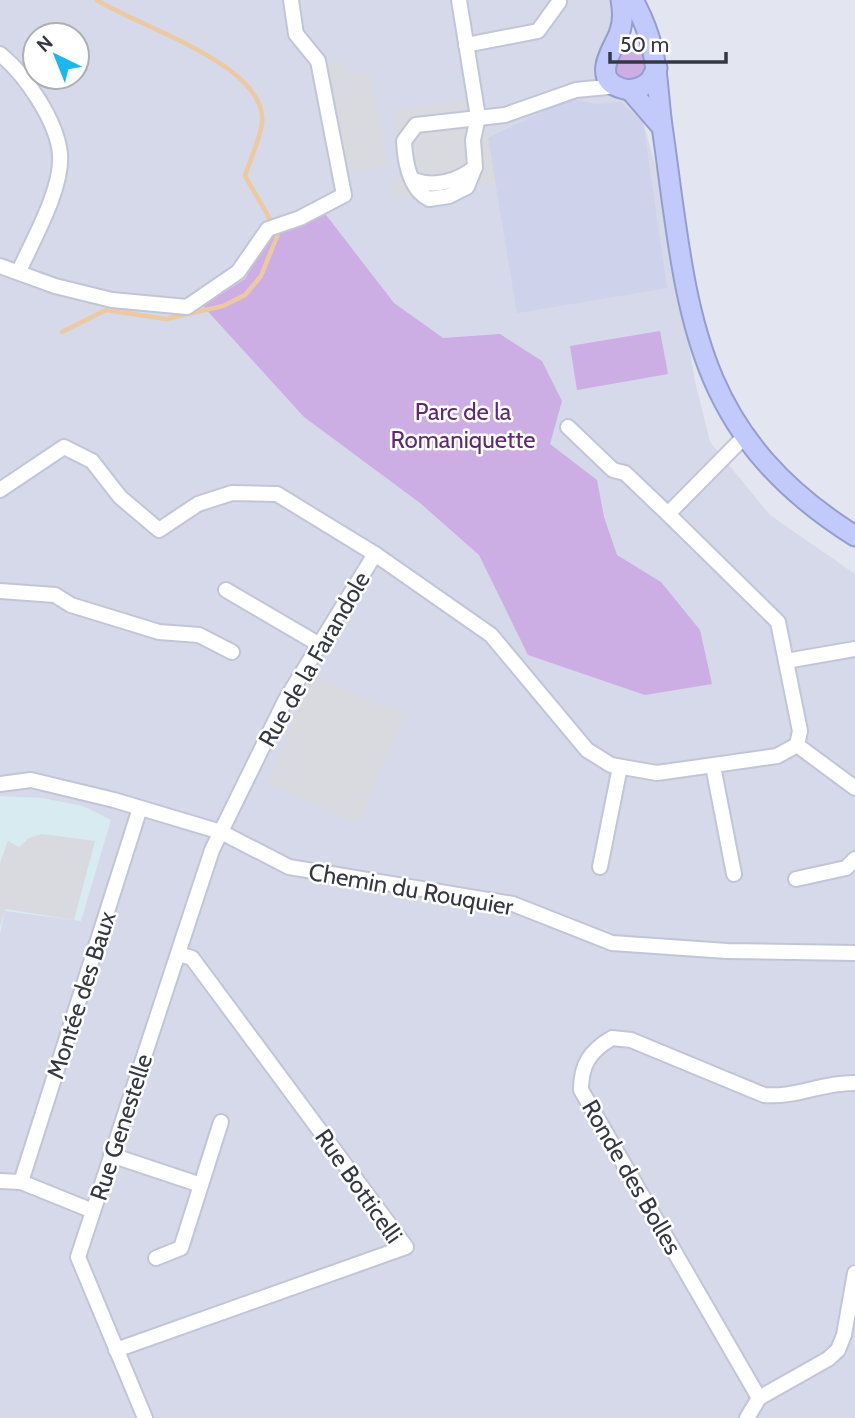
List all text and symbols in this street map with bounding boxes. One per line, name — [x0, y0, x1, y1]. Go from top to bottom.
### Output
north arrow — [21, 21, 91, 91]
scale bar — [610, 21, 726, 65]
text: N — [32, 31, 58, 57]
text: 50 m — [620, 32, 669, 57]
park label: Parc de la Romaniquette — [391, 397, 535, 454]
street label: Rue de la Farandole — [252, 566, 376, 752]
street label: Chemin du Rouquier — [307, 857, 516, 921]
street label: Montée des Baux — [40, 907, 122, 1082]
street label: Rue Genestelle — [84, 1050, 158, 1204]
street label: Ronde des Bolles — [576, 1095, 688, 1259]
street label: Rue Botticelli — [309, 1123, 409, 1249]

